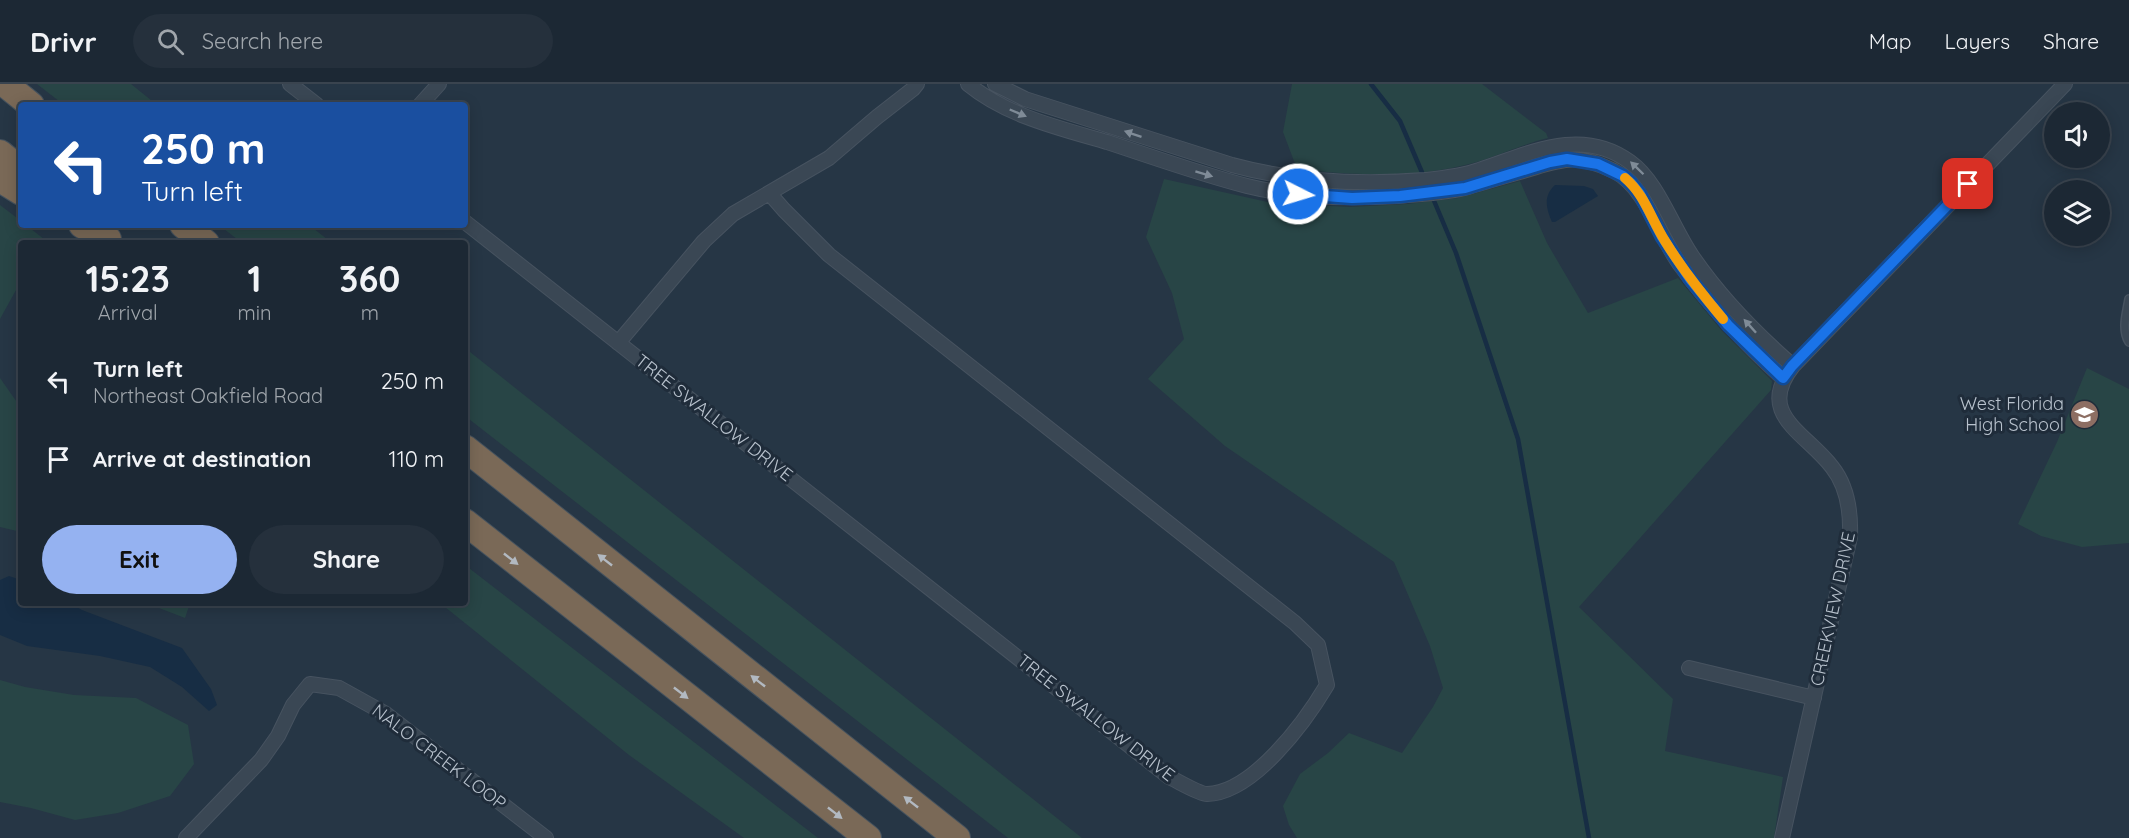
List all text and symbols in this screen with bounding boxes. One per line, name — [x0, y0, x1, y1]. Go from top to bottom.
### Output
search box — [133, 14, 553, 68]
text: Drivr — [30, 24, 97, 59]
icon: search — [154, 25, 187, 58]
text: Search here — [202, 27, 323, 55]
text: Map — [1869, 28, 1912, 54]
text: Layers — [1945, 28, 2010, 54]
text: Share — [2043, 28, 2099, 54]
map controls — [2044, 102, 2110, 246]
button: sound — [2044, 102, 2110, 168]
one-way arrow — [1010, 108, 1028, 118]
text: 250 m — [141, 122, 265, 175]
icon: left — [42, 126, 120, 204]
one-way arrow — [1123, 129, 1141, 139]
pin — [1942, 158, 1993, 209]
position arrow — [1266, 162, 1330, 226]
one-way arrow — [1630, 162, 1644, 176]
icon: arrive — [1951, 167, 1984, 200]
one-way arrow — [1195, 170, 1213, 179]
text: Turn left — [141, 174, 243, 208]
button: layers — [2044, 180, 2110, 246]
text: 15:23 — [86, 256, 170, 301]
text: 1 — [247, 256, 262, 301]
text: 360 — [339, 256, 400, 301]
text: Arrival — [98, 300, 158, 325]
text: min — [237, 300, 272, 325]
text: m — [361, 300, 379, 325]
one-way arrow — [1744, 319, 1757, 334]
street label: TREE SWALLOW DRIVE — [631, 349, 798, 486]
text: Turn left — [93, 355, 183, 383]
icon: left — [42, 365, 75, 398]
text: 250 m — [381, 367, 444, 395]
text: Northeast Oakfield Road — [93, 383, 323, 408]
place label: West Florida High School — [1960, 392, 2064, 436]
school or university icon: West Florida High School — [2069, 398, 2101, 430]
icon: arrive — [42, 443, 75, 476]
text: Arrive at destination — [93, 445, 311, 473]
text: 110 m — [389, 445, 444, 473]
button: Exit — [42, 525, 237, 594]
button: Share — [249, 525, 444, 594]
street label: CREEKVIEW DRIVE — [1805, 530, 1860, 688]
one-way arrow — [503, 552, 519, 565]
one-way arrow — [598, 554, 613, 566]
street label: TREE SWALLOW DRIVE — [1013, 649, 1180, 786]
one-way arrow — [750, 674, 766, 687]
one-way arrow — [673, 687, 689, 700]
street label: NALO CREEK LOOP — [368, 699, 511, 814]
one-way arrow — [903, 795, 919, 808]
one-way arrow — [827, 806, 843, 819]

